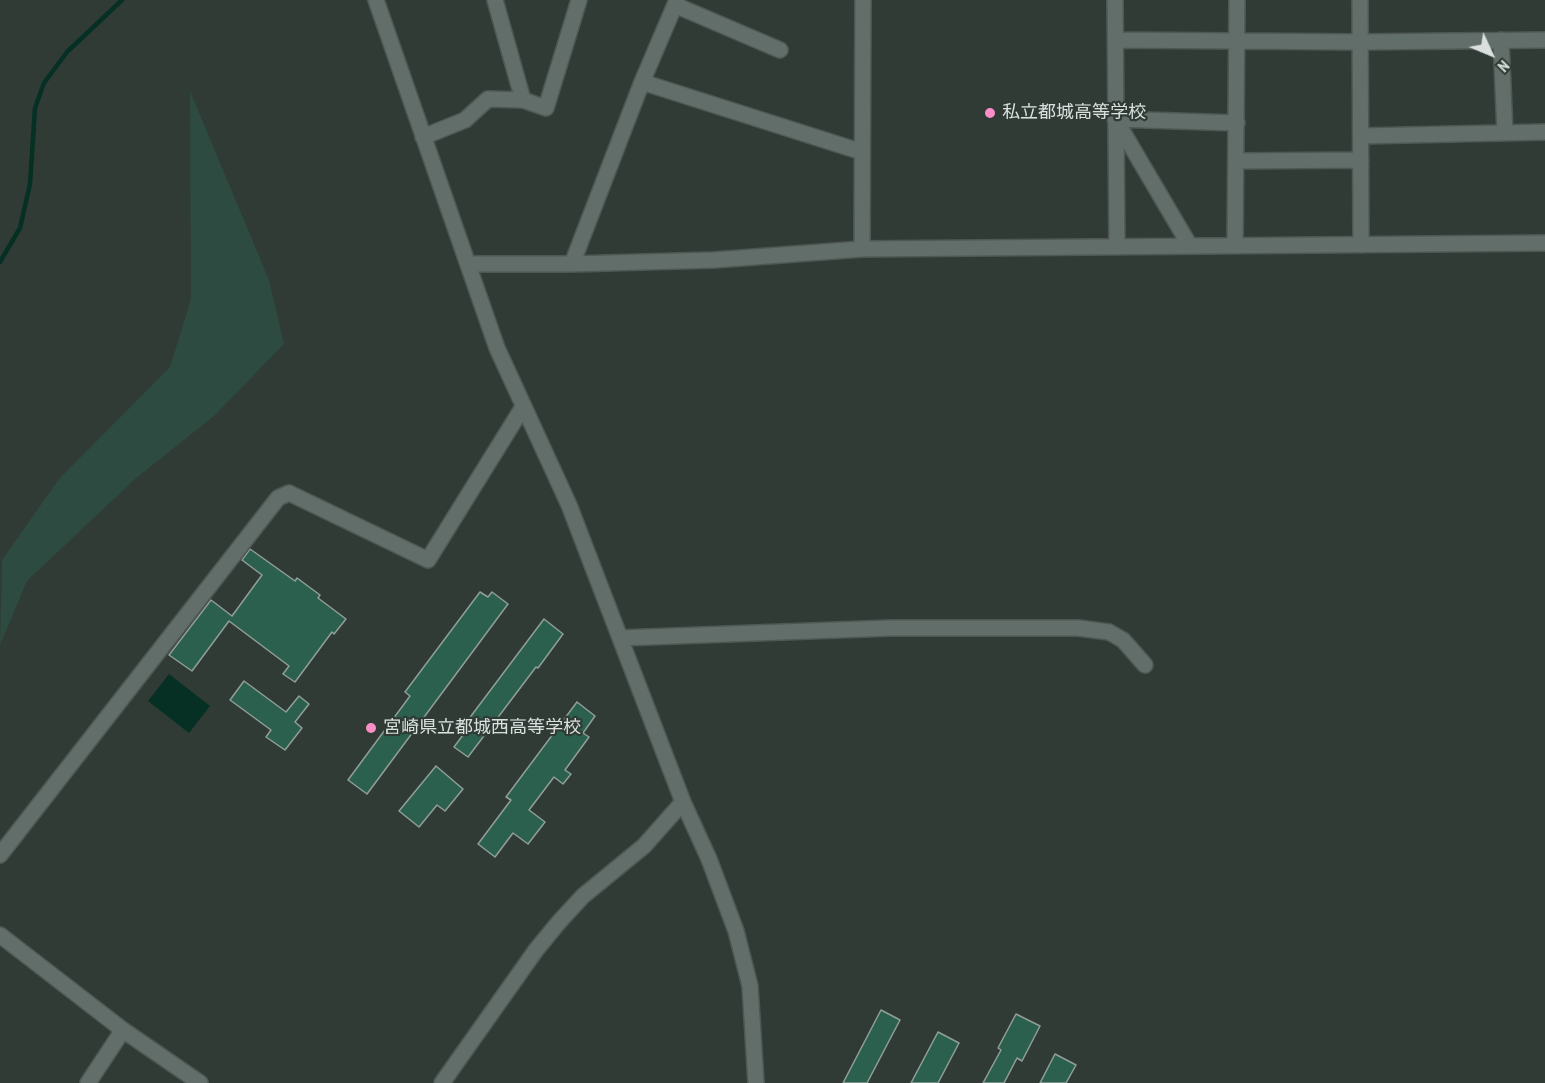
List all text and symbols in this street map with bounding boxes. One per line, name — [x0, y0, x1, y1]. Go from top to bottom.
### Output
north arrow — [1461, 24, 1521, 84]
text: N — [1494, 56, 1514, 77]
place label: 私立都城高等学校 — [1002, 102, 1146, 124]
marker: 私立都城高等学校 — [983, 106, 997, 120]
place label: 宮崎県立都城西高等学校 — [383, 717, 581, 739]
marker: 宮崎県立都城西高等学校 — [364, 721, 378, 735]

